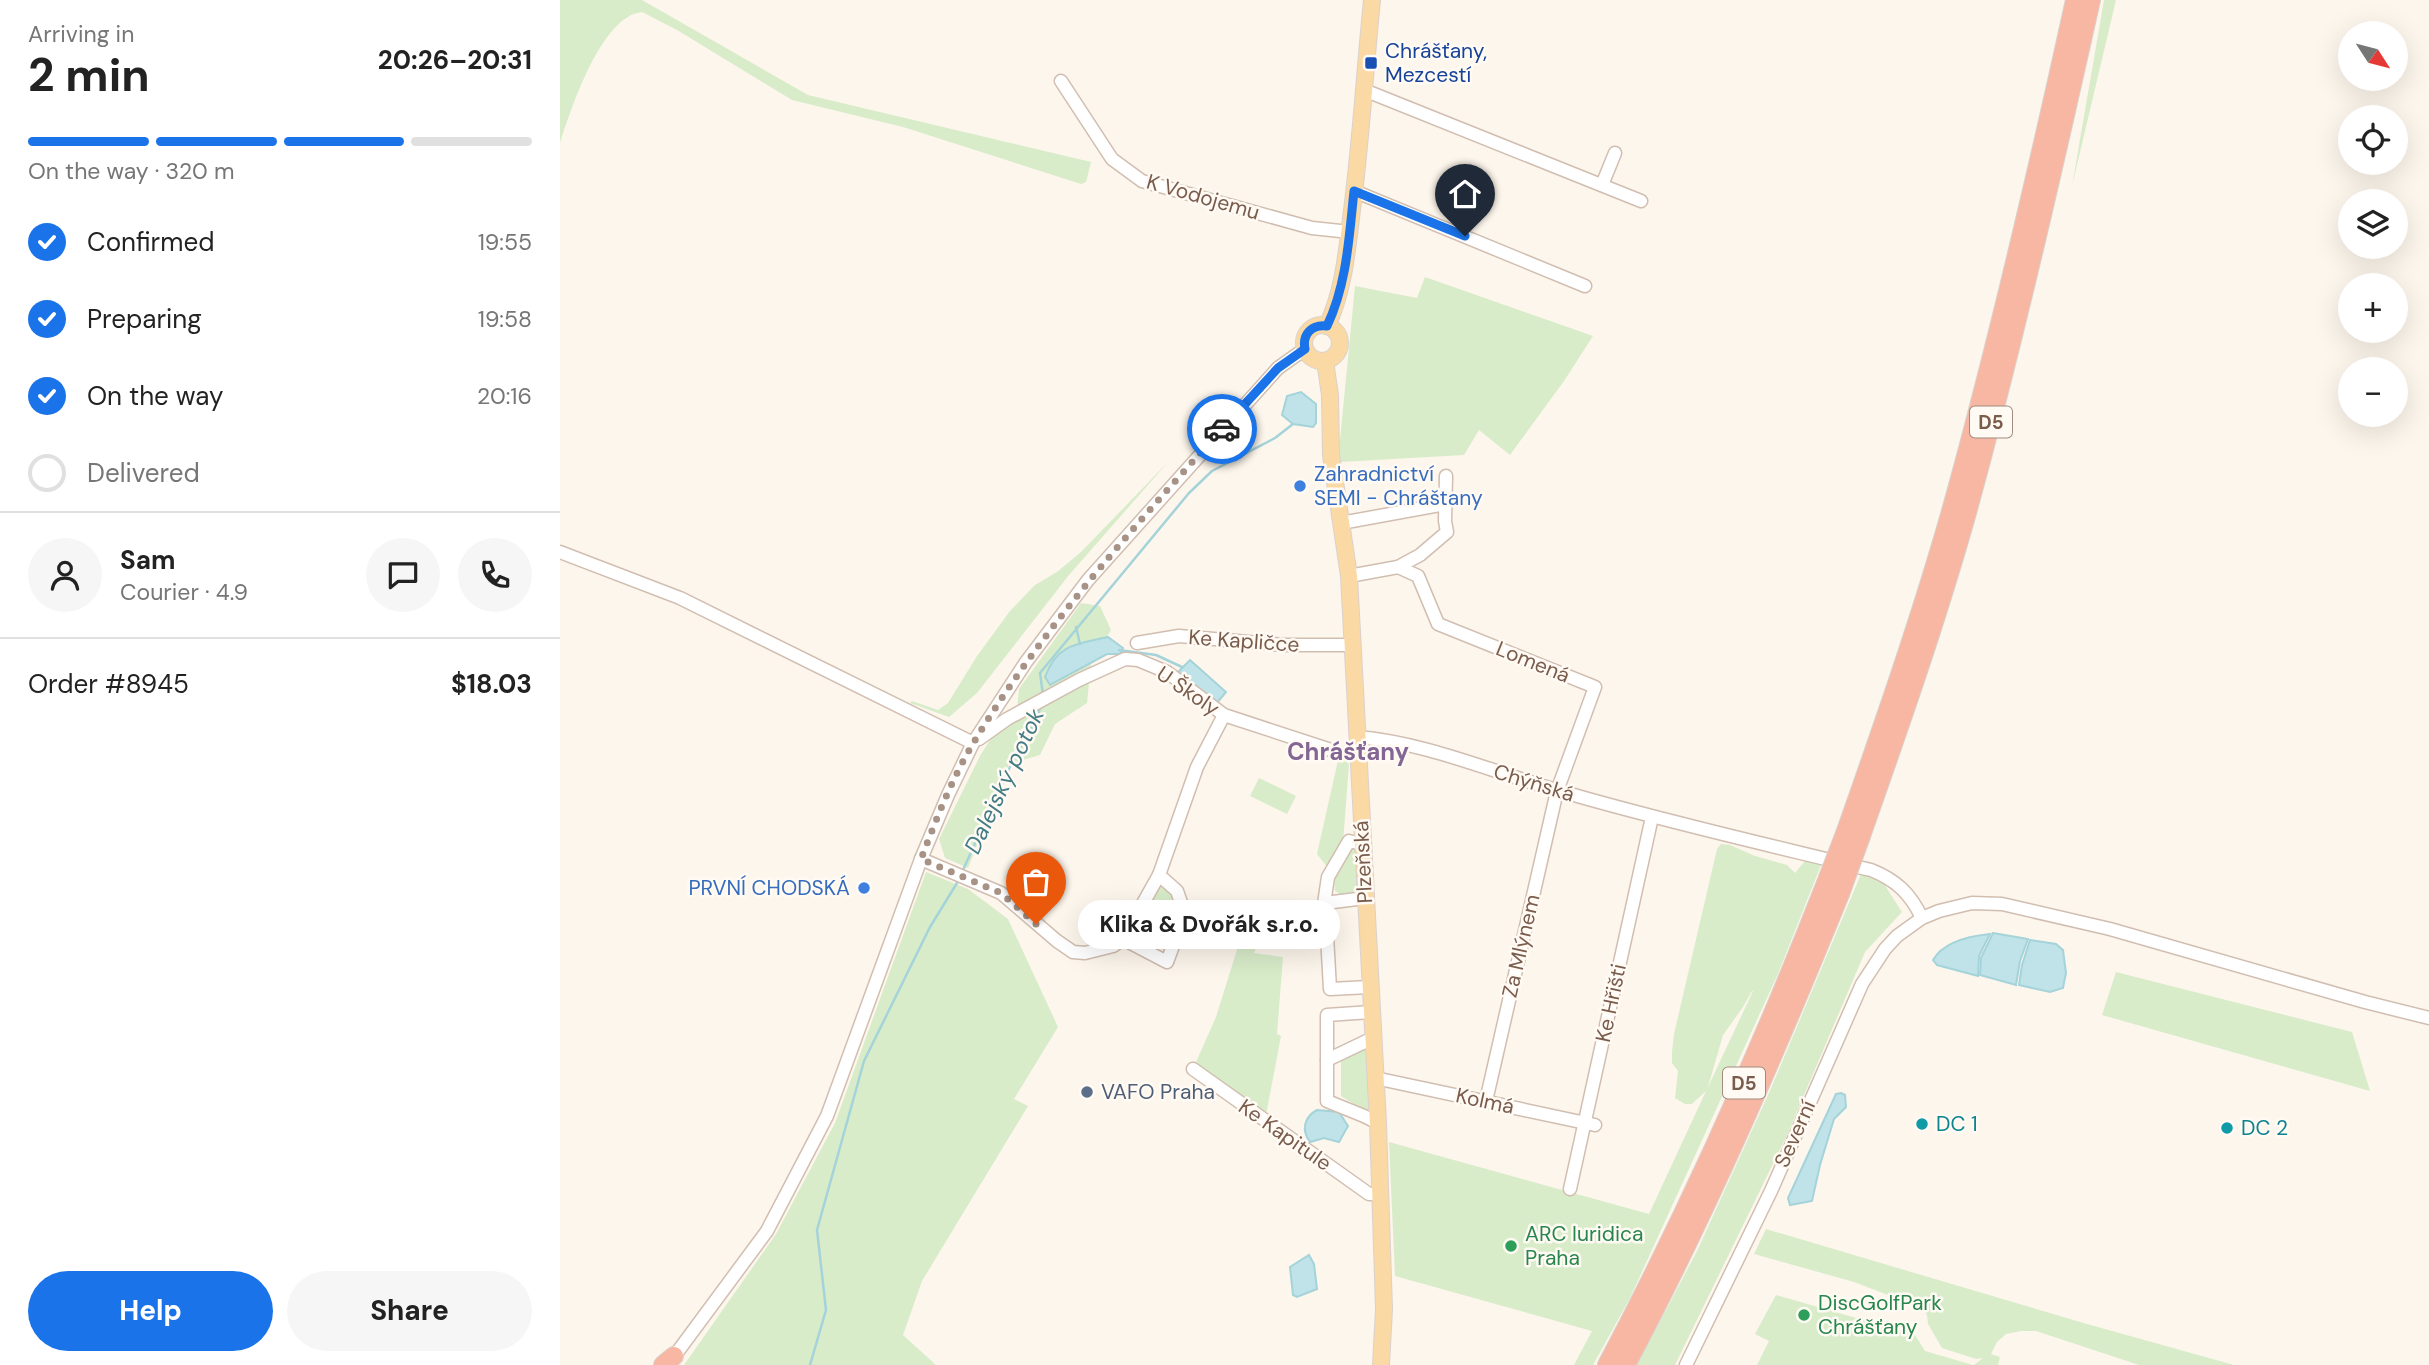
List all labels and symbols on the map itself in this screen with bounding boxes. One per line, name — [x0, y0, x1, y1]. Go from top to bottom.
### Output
north arrow — [2338, 21, 2408, 91]
place label: Chrášťany, Mezcestí — [1385, 37, 1487, 89]
marker: Chrášťany, Mezcestí — [1363, 55, 1379, 71]
pin — [1435, 164, 1495, 236]
street label: K Vodojemu — [1143, 168, 1263, 226]
courier — [1187, 394, 1257, 464]
road number: D5 — [1970, 406, 2012, 438]
place label: Zahradnictví SEMI - Chráštany — [1314, 460, 1483, 512]
marker: Zahradnictví SEMI - Chráštany — [1292, 478, 1308, 494]
street label: Ke Kapličce — [1188, 623, 1300, 659]
street label: Lomená — [1492, 635, 1574, 689]
street label: U Školy — [1151, 660, 1225, 722]
water label: Dalejský potok — [957, 703, 1051, 859]
district label: Chrášťany — [1287, 736, 1410, 767]
street label: Chýňská — [1490, 757, 1578, 809]
street label: Plzeňská — [1347, 820, 1379, 904]
pin — [1006, 852, 1066, 924]
place label: PRVNÍ CHODSKÁ — [688, 874, 850, 902]
marker: PRVNÍ CHODSKÁ — [856, 880, 872, 896]
street label: Za Mlýnem — [1496, 892, 1546, 1000]
callout: Klika & Dvořák s.r.o. — [1078, 900, 1340, 948]
street label: Ke Hřišti — [1589, 961, 1633, 1045]
road number: D5 — [1723, 1068, 1765, 1098]
place label: VAFO Praha — [1101, 1078, 1215, 1106]
street label: Kolmá — [1453, 1081, 1517, 1121]
marker: VAFO Praha — [1079, 1084, 1095, 1100]
street label: Ke Kapitule — [1233, 1093, 1337, 1177]
street label: Severní — [1768, 1096, 1822, 1172]
place label: DC 1 — [1936, 1110, 1978, 1138]
place label: DC 2 — [2241, 1114, 2288, 1142]
marker: DC 1 — [1914, 1116, 1930, 1132]
marker: DC 2 — [2219, 1120, 2235, 1136]
place label: ARC Iuridica Praha — [1525, 1220, 1643, 1272]
marker: ARC Iuridica Praha — [1503, 1238, 1519, 1254]
place label: DiscGolfPark Chrášťany — [1818, 1289, 1942, 1341]
marker: DiscGolfPark Chrášťany — [1796, 1307, 1812, 1323]

